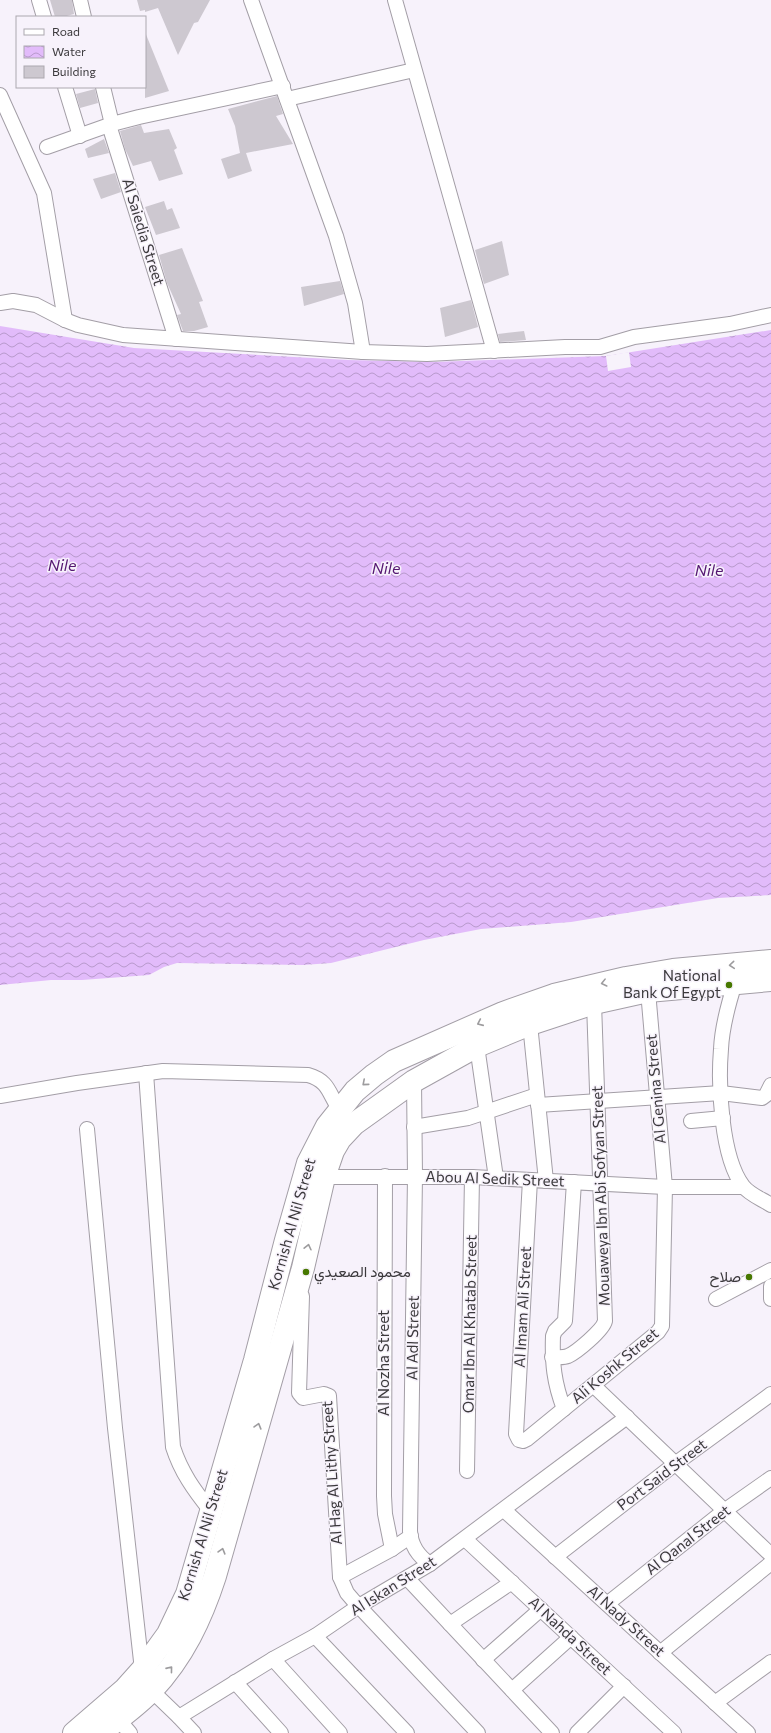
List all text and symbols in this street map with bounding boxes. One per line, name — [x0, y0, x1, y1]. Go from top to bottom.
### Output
legend — [16, 16, 146, 88]
text: Road — [52, 24, 80, 38]
text: Water — [52, 44, 86, 58]
text: Building — [52, 64, 96, 78]
street label: Al Saiedia Street — [119, 176, 169, 287]
water label: Nile — [48, 555, 77, 574]
water label: Nile — [372, 558, 401, 577]
water label: Nile — [695, 560, 724, 579]
one-way arrow — [729, 960, 735, 969]
place label: National Bank Of Egypt — [623, 966, 721, 1001]
one-way arrow — [600, 978, 607, 987]
marker: National Bank Of Egypt — [724, 980, 734, 990]
one-way arrow — [477, 1019, 484, 1027]
street label: Al Genina Street — [641, 1033, 669, 1145]
one-way arrow — [363, 1078, 370, 1085]
street label: Mouaweya Ibn Abi Sofyan Street — [587, 1086, 613, 1307]
street label: Kornish Al Nil Street — [264, 1156, 319, 1292]
street label: Abou Al Sedik Street — [425, 1167, 565, 1189]
street label: Omar Ibn Al Khatab Street — [458, 1235, 480, 1413]
one-way arrow — [303, 1244, 311, 1250]
street label: Al Imam Ali Street — [510, 1246, 534, 1368]
place label: محمود الصعيدي — [314, 1262, 411, 1285]
marker: محمود الصعيدي — [301, 1267, 311, 1277]
place label: صلاح — [709, 1267, 741, 1288]
marker: صلاح — [744, 1272, 754, 1282]
street label: Al Adl Street — [402, 1295, 422, 1381]
street label: Al Nozha Street — [374, 1310, 392, 1416]
street label: Ali Koshk Street — [567, 1324, 662, 1407]
street label: Al Hag Al Lithy Street — [317, 1401, 345, 1546]
one-way arrow — [253, 1423, 262, 1430]
street label: Port Said Street — [613, 1435, 710, 1514]
street label: Kornish Al Nil Street — [173, 1467, 231, 1603]
street label: Al Qanal Street — [641, 1501, 733, 1578]
one-way arrow — [217, 1548, 226, 1555]
street label: Al Iskan Street — [346, 1552, 439, 1619]
street label: Al Nady Street — [584, 1581, 669, 1660]
street label: Al Nahda Street — [526, 1592, 616, 1678]
one-way arrow — [165, 1666, 172, 1673]

